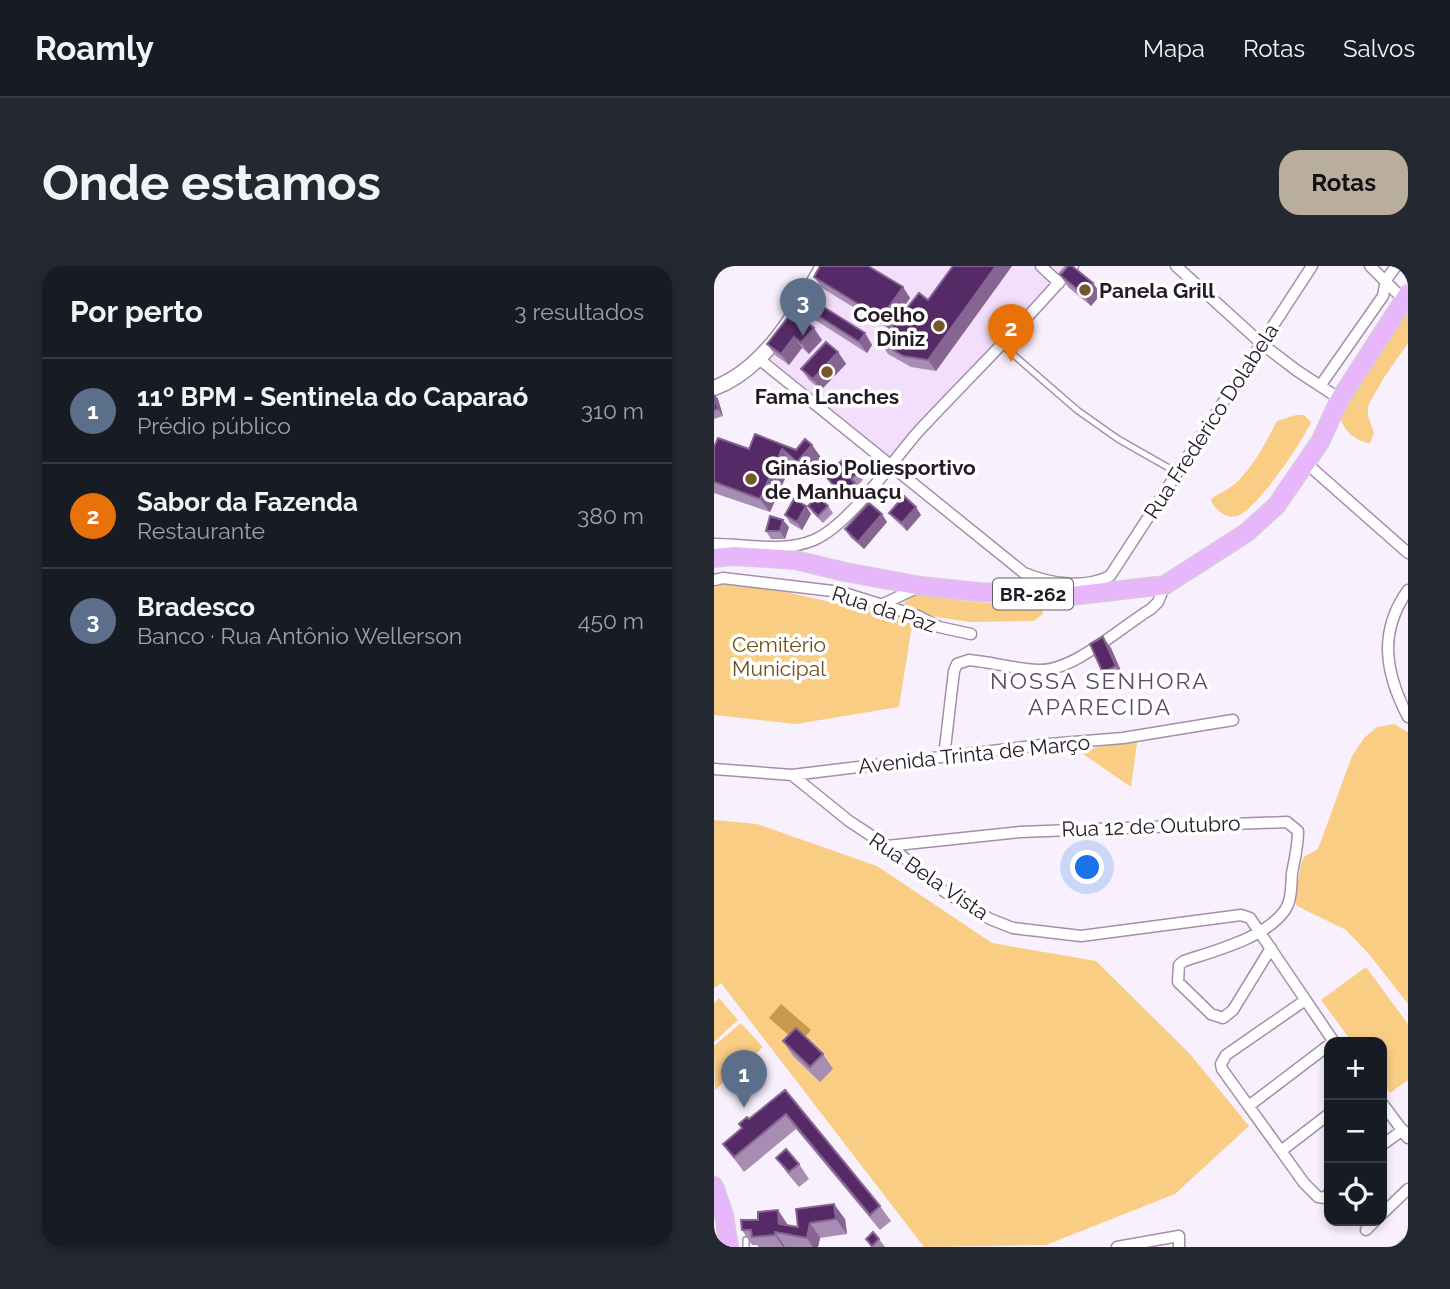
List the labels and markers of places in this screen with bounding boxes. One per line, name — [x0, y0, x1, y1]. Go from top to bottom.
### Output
pin: 3 — [780, 278, 826, 336]
place label: Panela Grill — [1099, 278, 1215, 303]
marker: Panela Grill — [1077, 282, 1093, 298]
place label: Coelho Diniz — [853, 302, 925, 351]
pin: 2 — [988, 304, 1034, 362]
marker: Coelho Diniz — [931, 318, 947, 334]
marker: Fama Lanches — [819, 364, 835, 380]
place label: Fama Lanches — [755, 384, 899, 409]
place label: Ginásio Poliesportivo de Manhuaçu — [765, 455, 976, 504]
marker: Ginásio Poliesportivo de Manhuaçu — [743, 471, 759, 487]
pin: 1 — [721, 1050, 767, 1108]

